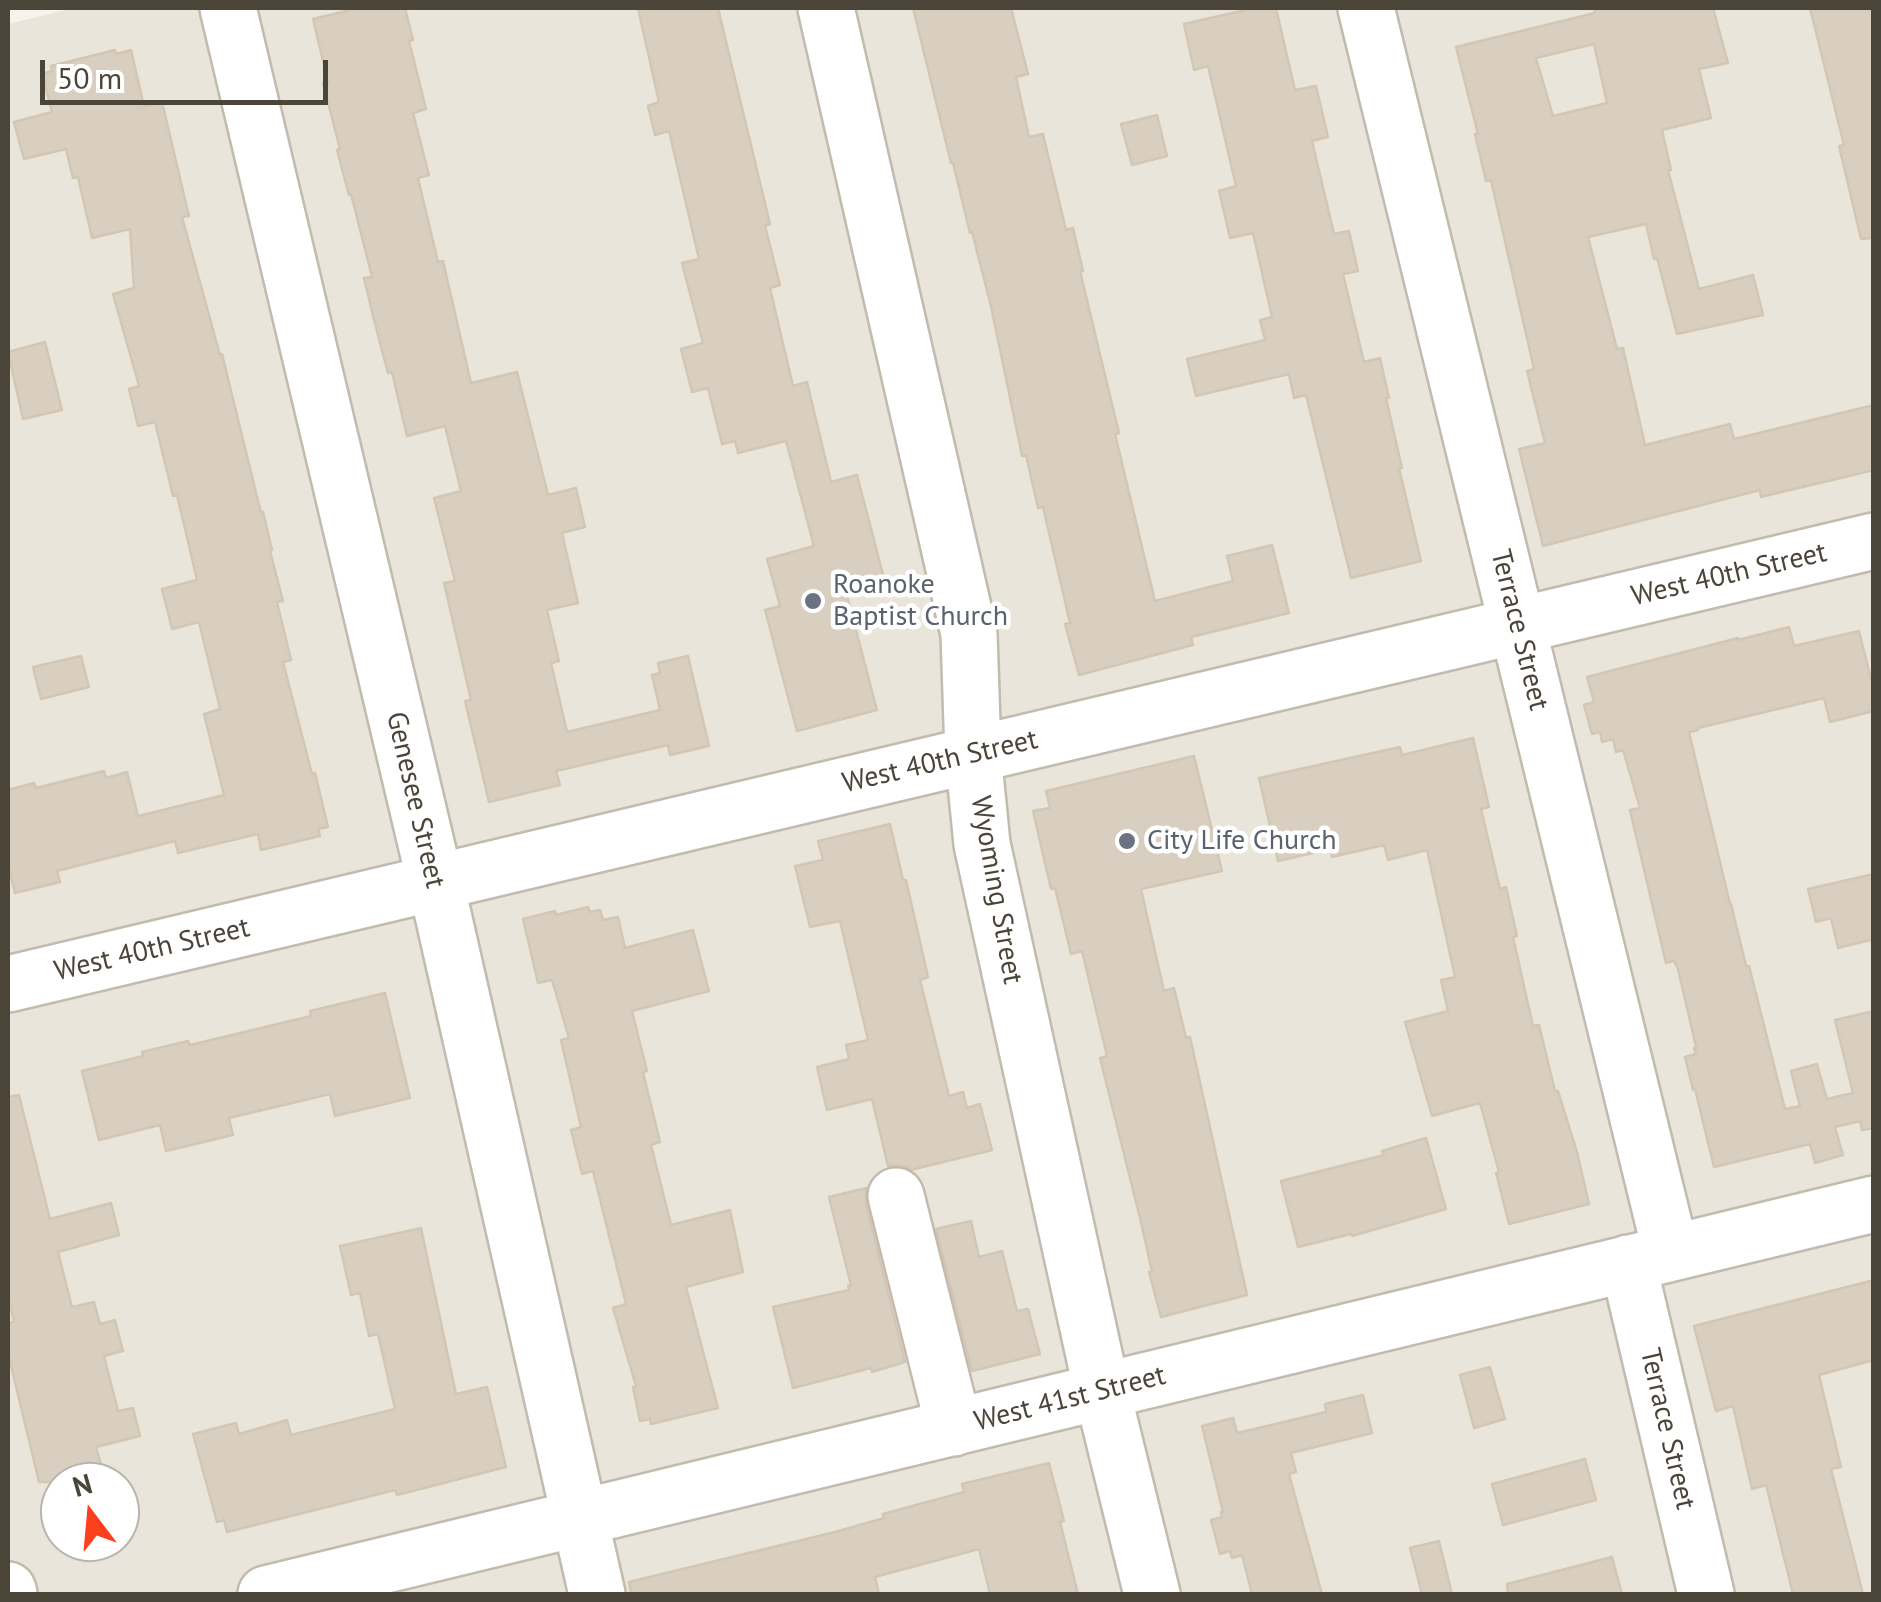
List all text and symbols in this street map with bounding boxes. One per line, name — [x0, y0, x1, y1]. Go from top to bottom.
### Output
scale bar — [45, 40, 332, 102]
text: 50 m — [57, 58, 122, 97]
street label: West 40th Street — [1628, 536, 1830, 614]
street label: Terrace Street — [1483, 546, 1555, 714]
place label: Roanoke Baptist Church — [833, 568, 1008, 634]
marker: Roanoke Baptist Church — [802, 590, 824, 612]
street label: Genesee Street — [378, 709, 452, 891]
street label: West 40th Street — [839, 723, 1041, 801]
street label: Wyoming Street — [963, 793, 1029, 987]
place label: City Life Church — [1147, 824, 1337, 858]
marker: City Life Church — [1116, 830, 1138, 852]
street label: West 40th Street — [51, 911, 253, 989]
street label: Terrace Street — [1632, 1345, 1702, 1513]
street label: West 41st Street — [971, 1359, 1169, 1439]
north arrow — [40, 1462, 140, 1562]
text: N — [68, 1464, 96, 1505]

